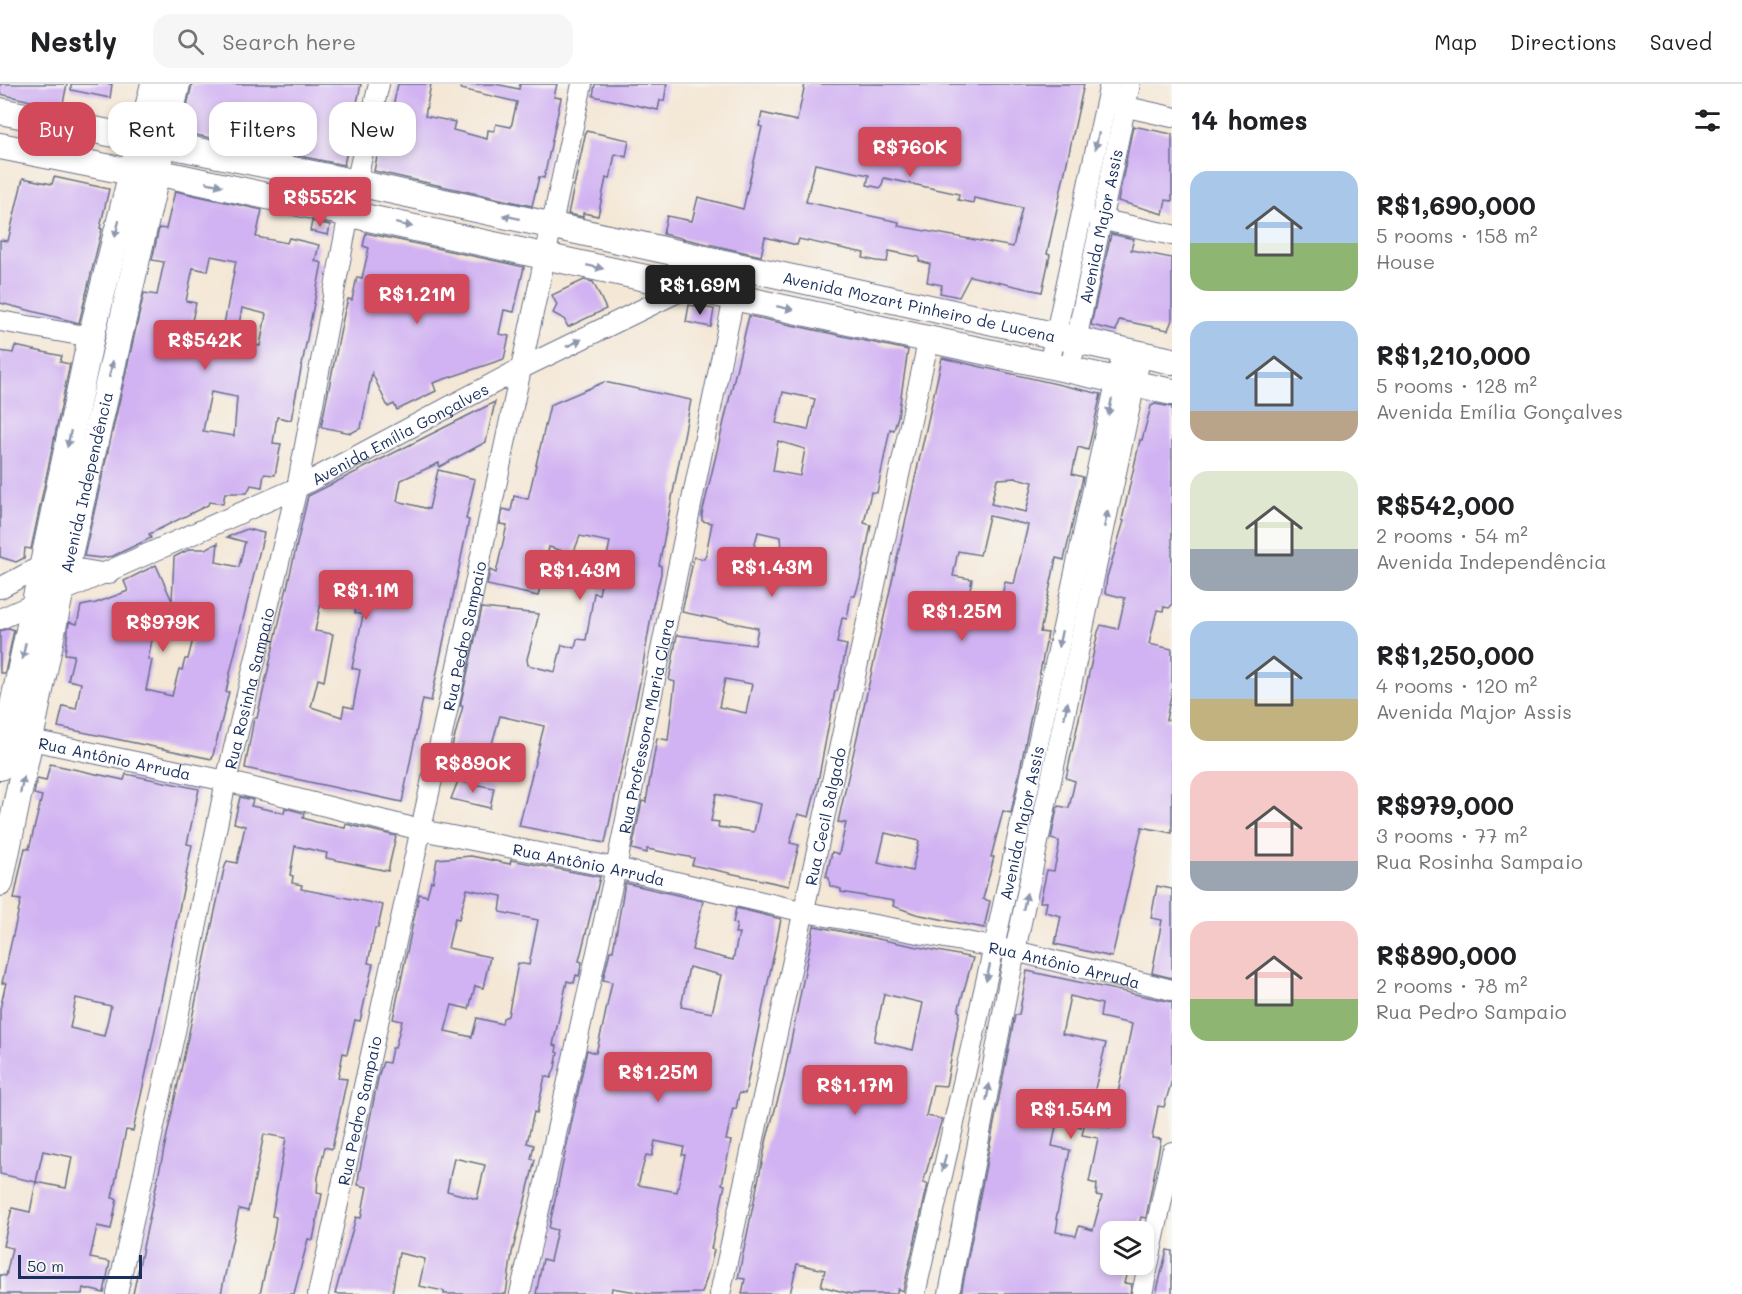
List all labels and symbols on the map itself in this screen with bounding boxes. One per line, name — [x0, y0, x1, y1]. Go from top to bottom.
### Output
pin: R$760K — [861, 127, 959, 178]
one-way arrow — [1092, 132, 1101, 151]
street label: Avenida Major Assis — [1074, 147, 1127, 305]
pin: R$552K — [271, 177, 369, 228]
one-way arrow — [204, 180, 223, 189]
one-way arrow — [502, 212, 521, 221]
one-way arrow — [111, 220, 121, 238]
one-way arrow — [395, 221, 414, 230]
one-way arrow — [586, 262, 604, 272]
pin: R$1.69M — [645, 265, 755, 316]
street label: Avenida Mozart Pinheiro de Lucena — [781, 266, 1058, 346]
pin: R$1.21M — [362, 274, 472, 325]
one-way arrow — [776, 304, 795, 313]
pin: R$542K — [156, 320, 254, 371]
one-way arrow — [566, 338, 583, 347]
one-way arrow — [107, 360, 117, 378]
street label: Avenida Emília Gonçalves — [308, 377, 492, 489]
street label: Avenida Independência — [55, 390, 117, 574]
one-way arrow — [1105, 398, 1114, 417]
one-way arrow — [63, 430, 73, 449]
one-way arrow — [1102, 510, 1112, 529]
pin: R$1.43M — [717, 547, 827, 598]
pin: R$1.43M — [525, 550, 635, 601]
street label: Rua Pedro Sampaio — [437, 559, 490, 713]
pin: R$1.1M — [317, 570, 415, 621]
pin: R$1.25M — [907, 591, 1017, 642]
pin: R$979K — [114, 602, 212, 653]
street label: Rua Rosinha Sampaio — [219, 605, 278, 771]
street label: Rua Professora Maria Clara — [613, 616, 678, 836]
one-way arrow — [1055, 630, 1065, 648]
one-way arrow — [19, 641, 28, 660]
one-way arrow — [1062, 700, 1071, 719]
street label: Rua Antônio Arruda — [37, 731, 193, 784]
pin: R$890K — [424, 743, 522, 794]
street label: Avenida Major Assis — [994, 744, 1048, 902]
street label: Rua Cecil Salgado — [799, 745, 850, 887]
one-way arrow — [17, 776, 27, 794]
street label: Rua Antônio Arruda — [511, 838, 667, 890]
one-way arrow — [1021, 891, 1030, 910]
street label: Rua Antônio Arruda — [987, 936, 1142, 992]
one-way arrow — [982, 964, 992, 982]
street label: Rua Pedro Sampaio — [332, 1034, 385, 1187]
pin: R$1.25M — [603, 1052, 713, 1103]
pin: R$1.17M — [800, 1065, 910, 1116]
one-way arrow — [984, 1083, 993, 1102]
pin: R$1.54M — [1016, 1089, 1126, 1140]
one-way arrow — [939, 1154, 949, 1173]
scale bar — [18, 1252, 142, 1280]

